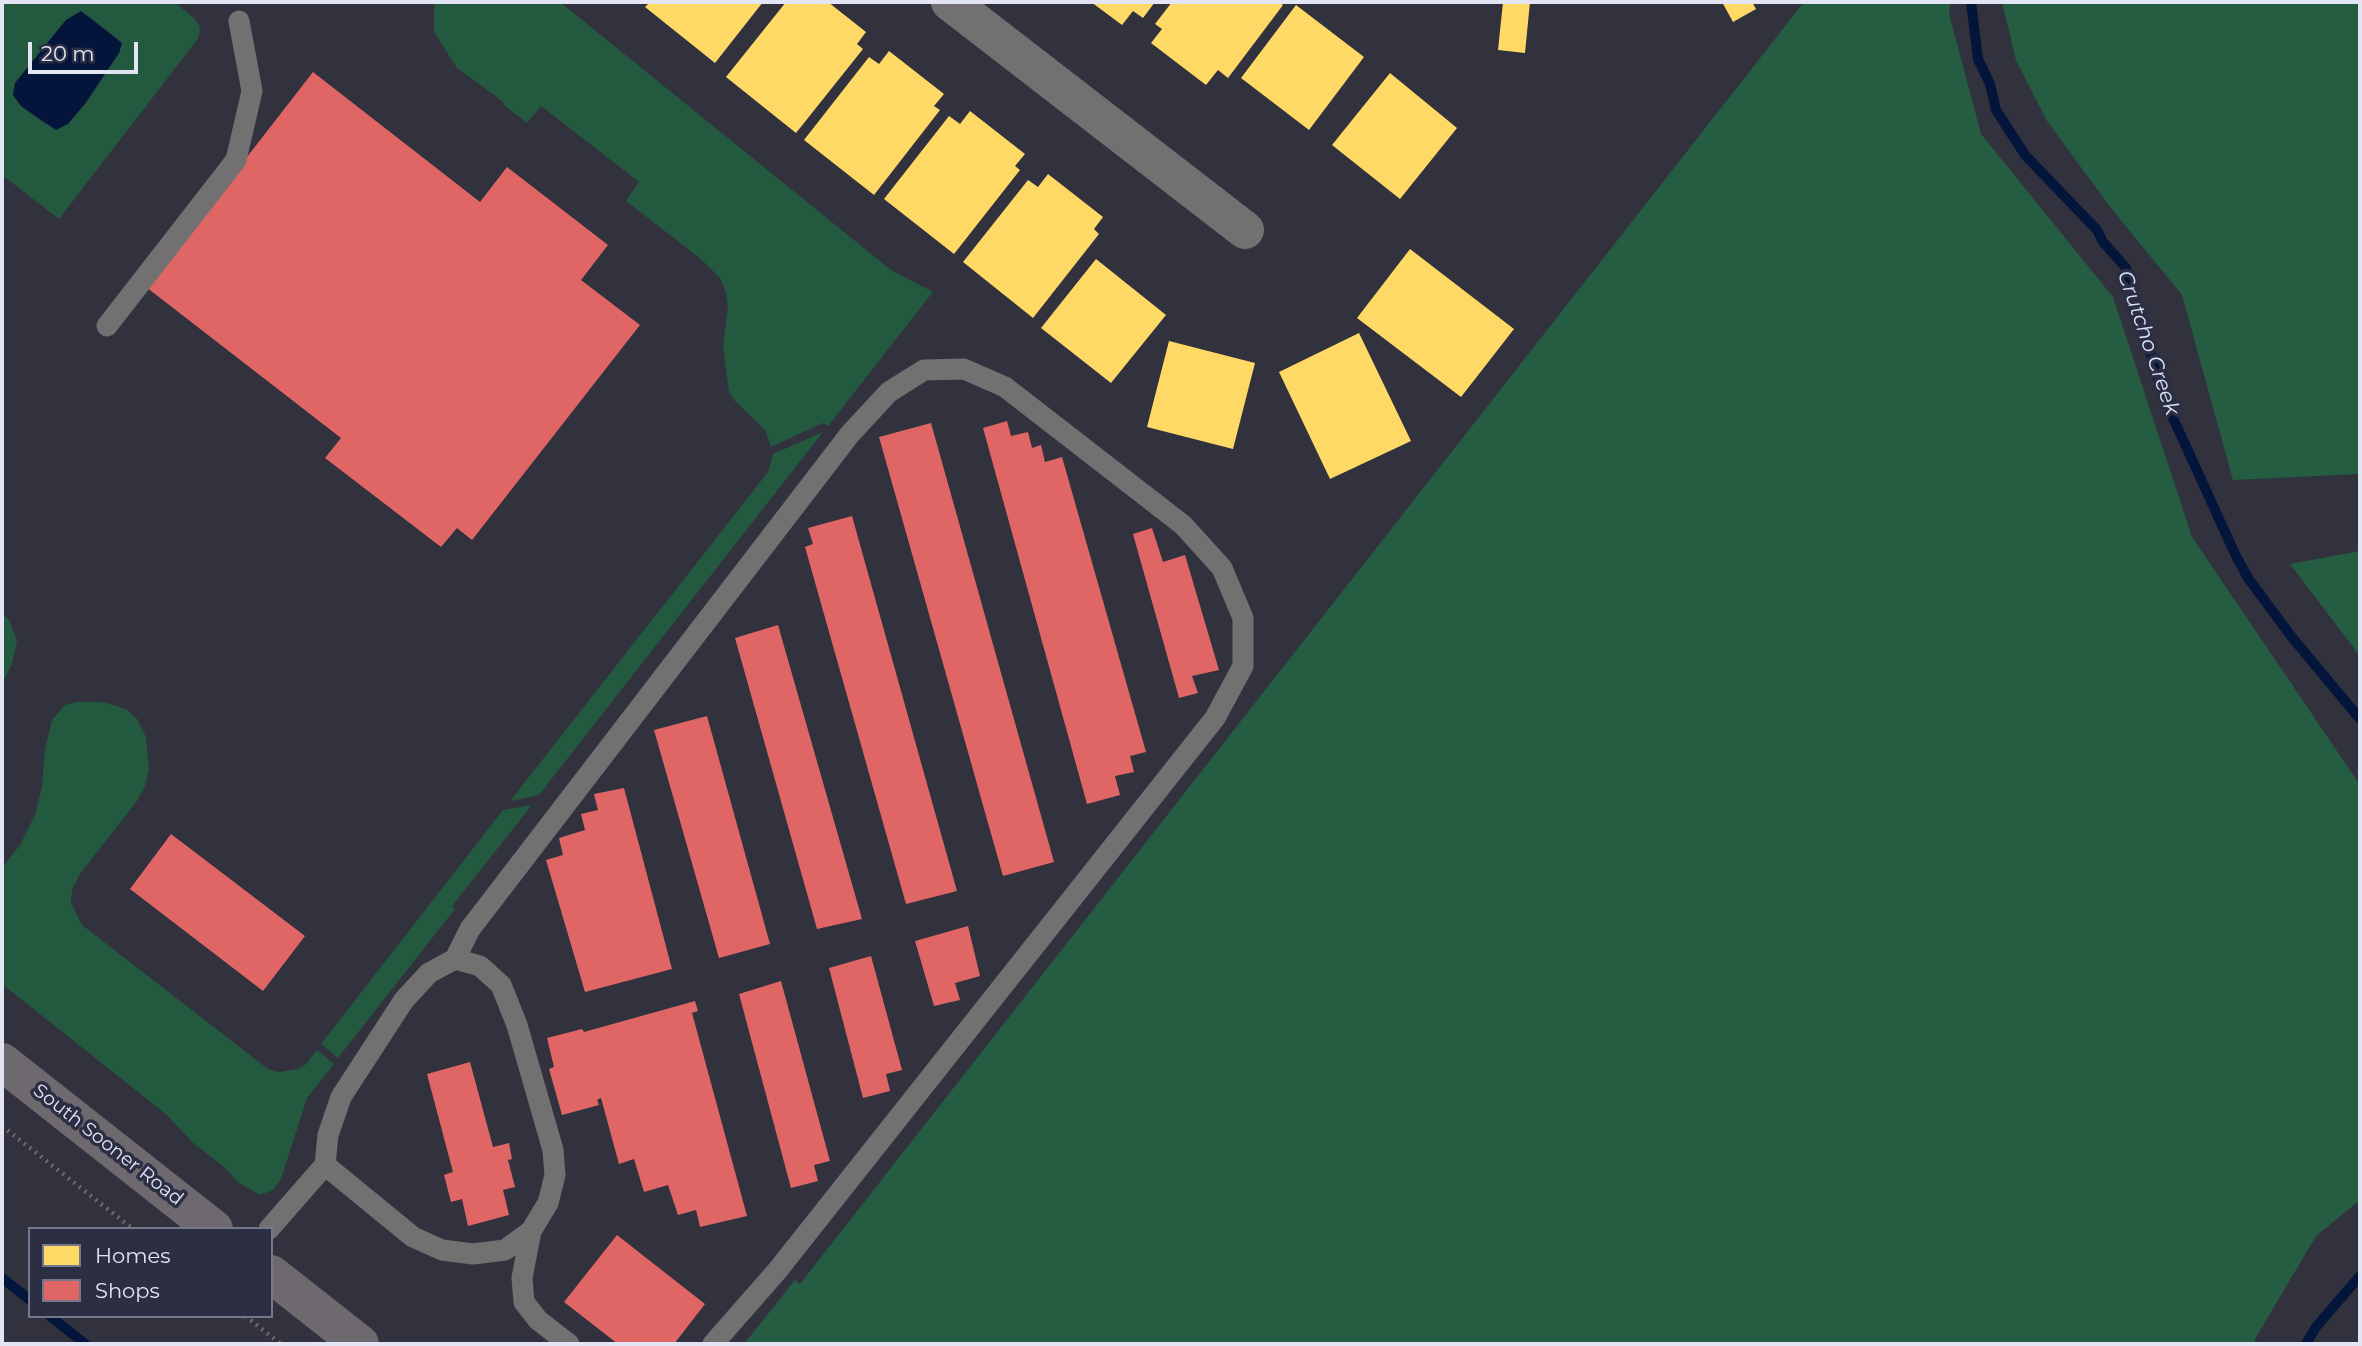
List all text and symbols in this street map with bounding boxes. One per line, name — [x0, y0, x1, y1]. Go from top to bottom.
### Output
scale bar — [32, 28, 142, 72]
text: 20 m — [41, 41, 95, 66]
water label: Crutcho Creek — [2111, 267, 2185, 419]
street label: South Sooner Road — [28, 1079, 188, 1211]
legend — [28, 1227, 273, 1318]
text: Homes — [95, 1243, 170, 1268]
text: Shops — [95, 1278, 160, 1303]

